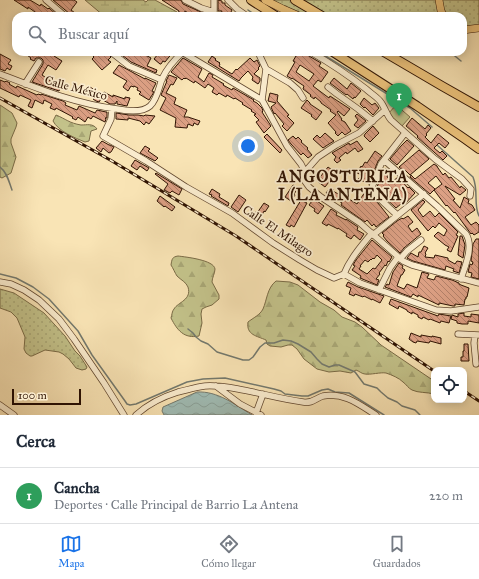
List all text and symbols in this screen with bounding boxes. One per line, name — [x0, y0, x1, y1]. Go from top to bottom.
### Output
search box — [12, 12, 467, 56]
icon: search — [26, 23, 48, 45]
text: Buscar aquí — [58, 25, 129, 43]
street label: Calle México — [43, 73, 109, 103]
pin: 1 — [386, 83, 412, 116]
your location — [238, 136, 258, 156]
district label: ANGOSTURITA I (LA ANTENA) — [276, 167, 409, 205]
street label: Calle El Milagro — [240, 202, 316, 261]
map controls — [431, 367, 467, 403]
button: locate — [431, 367, 467, 403]
scale bar — [12, 387, 81, 406]
text: 100 m — [18, 389, 47, 402]
text: Cerca — [16, 431, 55, 452]
text: Cancha — [54, 479, 100, 497]
text: 1 — [26, 488, 32, 504]
text: 220 m — [429, 488, 463, 504]
text: Deportes · Calle Principal de Barrio La Antena — [54, 497, 298, 513]
tab: Mapa — [58, 533, 85, 570]
tab: Cómo llegar — [201, 533, 256, 570]
tab: Guardados — [373, 533, 421, 570]

